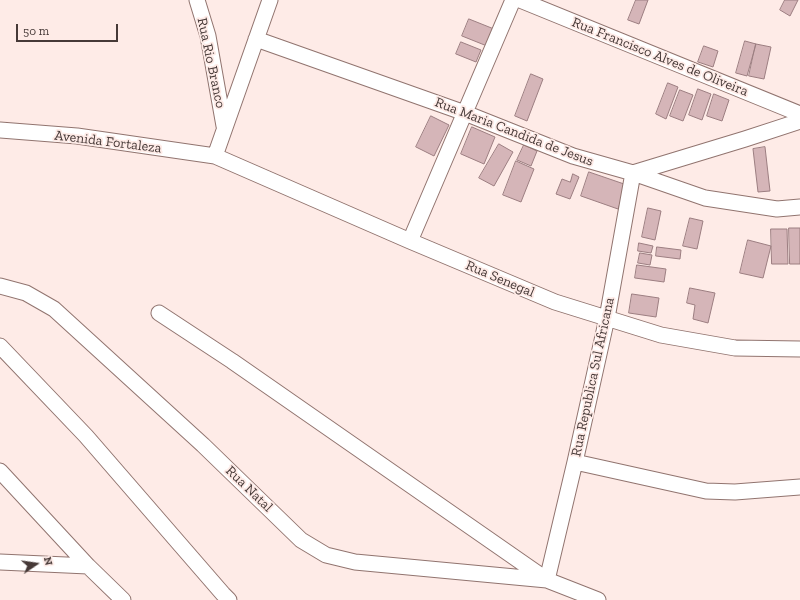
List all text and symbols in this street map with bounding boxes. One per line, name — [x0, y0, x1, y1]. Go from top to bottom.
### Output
street label: Rua Francisco Alves de Oliveira — [569, 14, 751, 100]
scale bar — [18, 16, 120, 42]
street label: Rua Rio Branco — [193, 16, 229, 110]
text: 50 m — [23, 24, 49, 38]
street label: Rua Maria Candida de Jesus — [432, 94, 596, 170]
street label: Avenida Fortaleza — [54, 127, 162, 157]
street label: Rua Senegal — [463, 257, 537, 301]
street label: Rua Republica Sul Africana — [568, 296, 618, 458]
street label: Rua Natal — [222, 463, 276, 515]
north arrow — [16, 544, 56, 584]
text: N — [41, 556, 55, 567]

